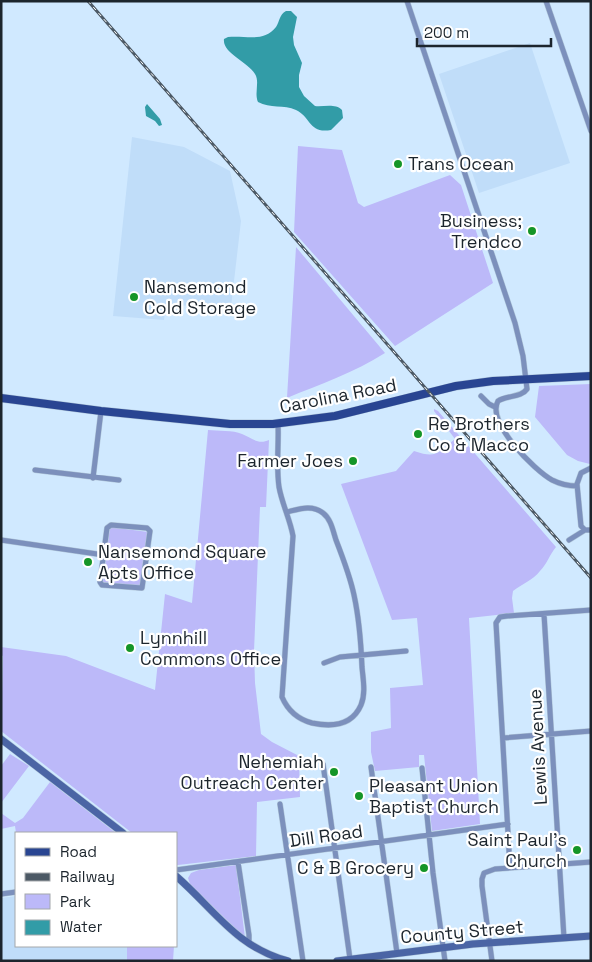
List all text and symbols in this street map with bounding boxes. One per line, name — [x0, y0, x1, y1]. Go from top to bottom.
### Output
scale bar — [417, 15, 551, 47]
text: 200 m — [424, 23, 469, 42]
place label: Trans Ocean — [408, 152, 514, 175]
marker: Trans Ocean — [392, 158, 404, 170]
place label: Business; Trendco — [440, 209, 522, 253]
marker: Business; Trendco — [526, 225, 538, 237]
place label: Nansemond Cold Storage — [144, 275, 256, 319]
marker: Nansemond Cold Storage — [128, 291, 140, 303]
street label: Carolina Road — [278, 373, 398, 418]
place label: Re Brothers Co & Macco — [428, 412, 530, 456]
marker: Re Brothers Co & Macco — [412, 428, 424, 440]
place label: Farmer Joes — [237, 449, 343, 472]
marker: Farmer Joes — [347, 455, 359, 467]
place label: Nansemond Square Apts Office — [98, 540, 266, 584]
marker: Nansemond Square Apts Office — [82, 556, 94, 568]
place label: Lynnhill Commons Office — [140, 626, 281, 670]
marker: Lynnhill Commons Office — [124, 642, 136, 654]
street label: Lewis Avenue — [523, 688, 552, 806]
place label: Nehemiah Outreach Center — [181, 750, 324, 794]
marker: Nehemiah Outreach Center — [328, 766, 340, 778]
place label: Pleasant Union Baptist Church — [369, 774, 499, 818]
marker: Pleasant Union Baptist Church — [353, 790, 365, 802]
street label: Dill Road — [288, 819, 364, 852]
place label: Saint Paul's Church — [467, 828, 567, 872]
legend — [15, 832, 178, 947]
text: Road — [60, 842, 97, 861]
marker: Saint Paul's Church — [571, 844, 583, 856]
place label: C & B Grocery — [297, 856, 414, 879]
marker: C & B Grocery — [418, 862, 430, 874]
text: Railway — [60, 867, 115, 886]
text: Park — [60, 892, 91, 911]
street label: County Street — [399, 915, 524, 948]
text: Water — [60, 917, 103, 936]

